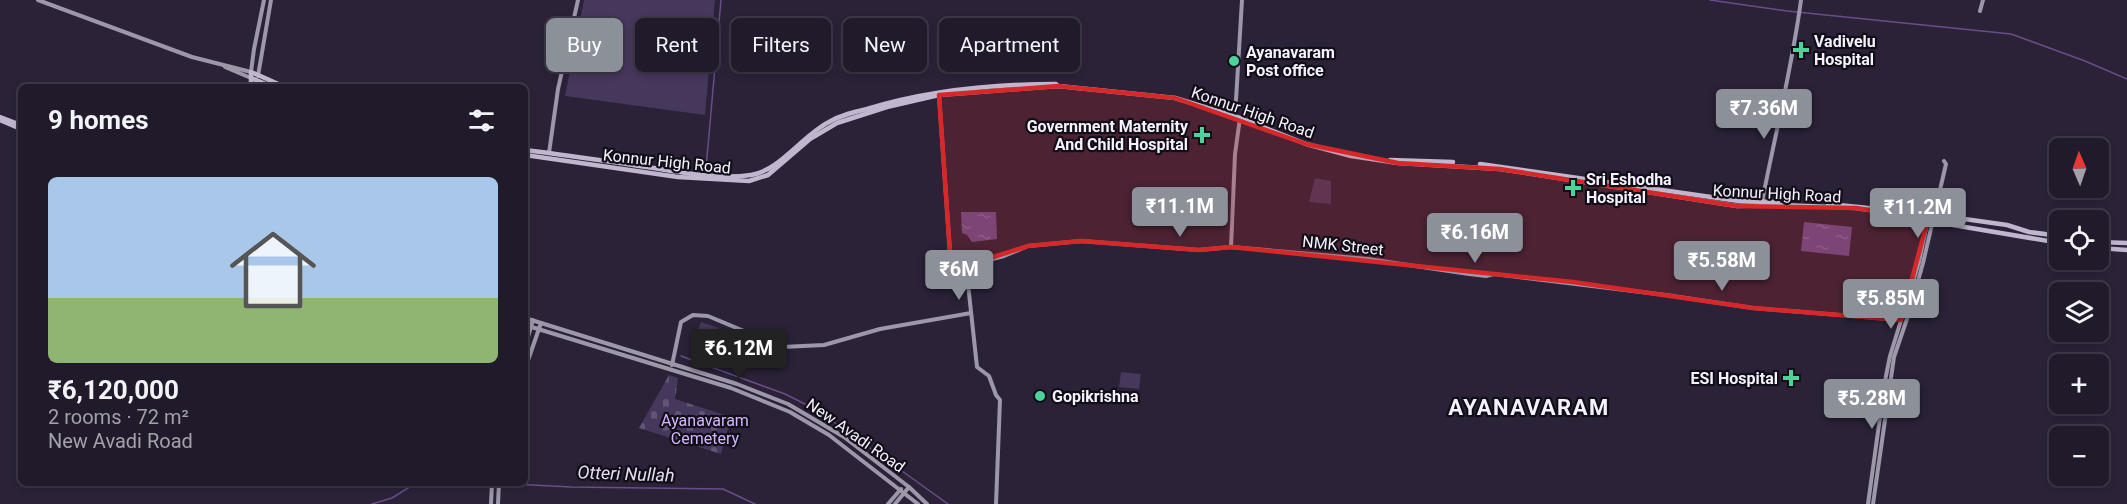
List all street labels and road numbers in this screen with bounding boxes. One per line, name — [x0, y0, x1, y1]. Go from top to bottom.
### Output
street label: Konnur High Road — [1189, 83, 1317, 142]
street label: Konnur High Road — [602, 145, 732, 178]
street label: Konnur High Road — [1712, 181, 1842, 206]
street label: NMK Street — [1301, 232, 1385, 259]
street label: New Avadi Road — [803, 394, 909, 476]

